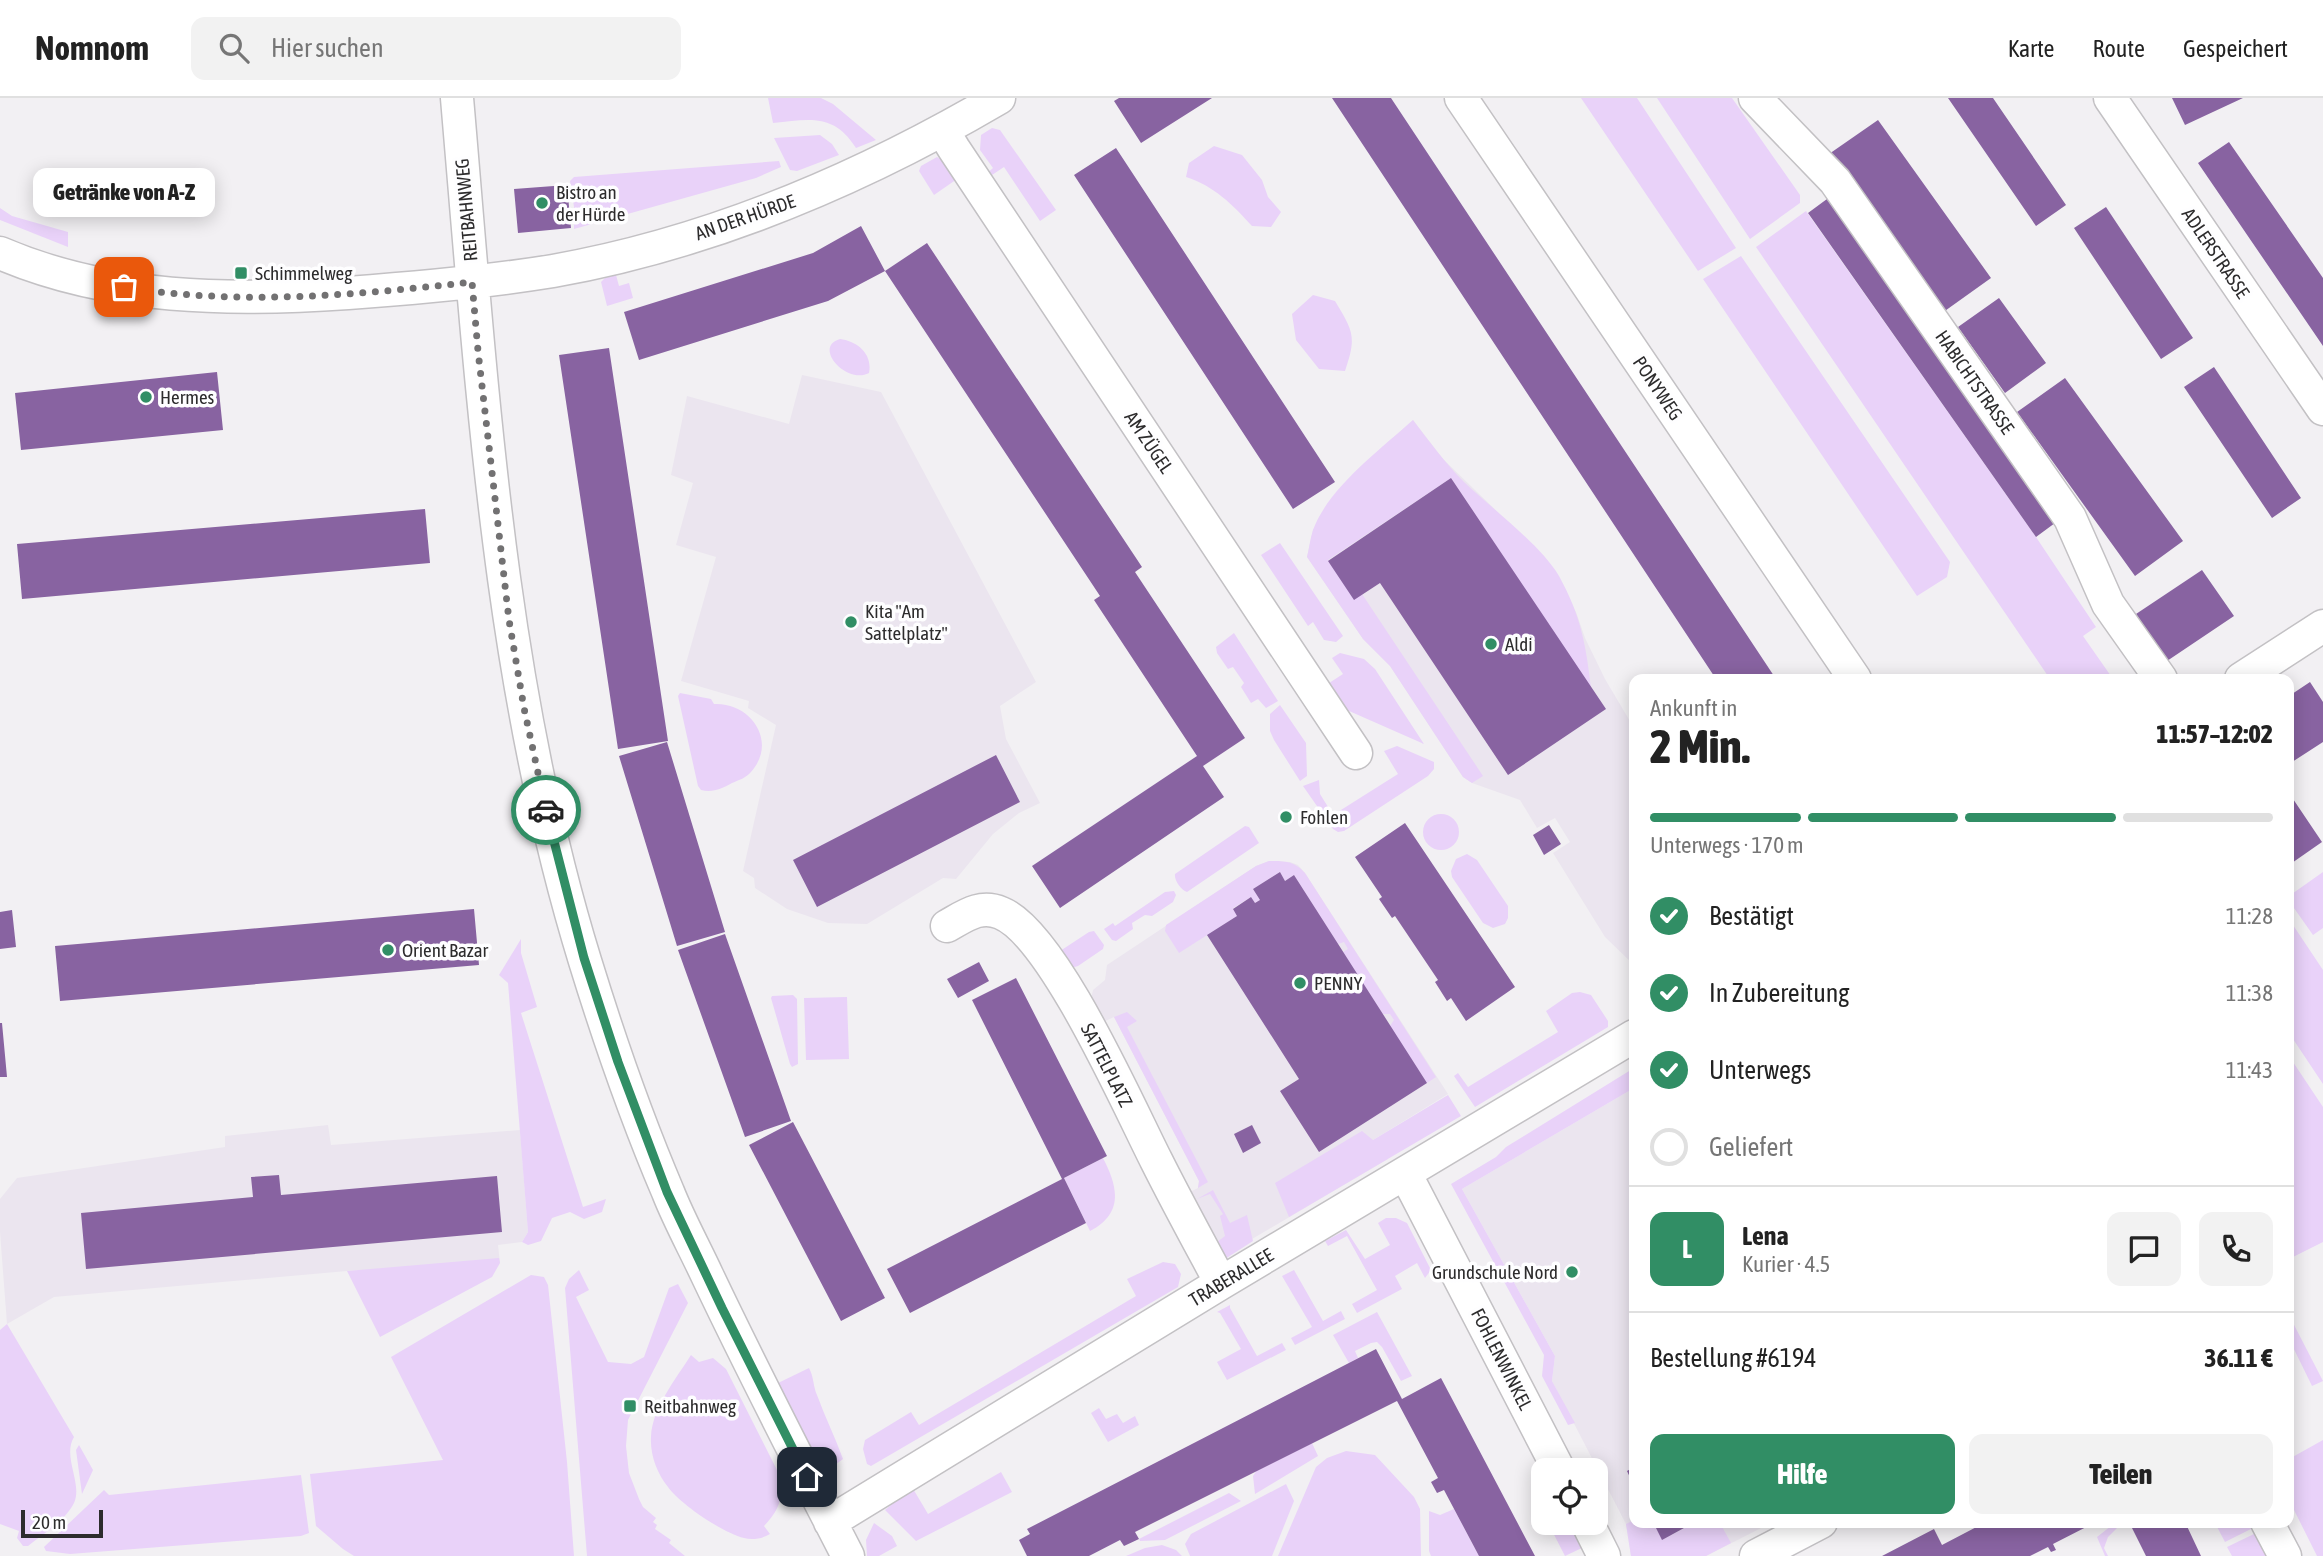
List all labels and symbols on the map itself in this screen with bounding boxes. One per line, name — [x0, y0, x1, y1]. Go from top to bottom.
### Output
street label: REITBAHNWEG — [451, 158, 481, 262]
callout: Getränke von A-Z — [33, 168, 215, 217]
place label: Bistro an der Hürde — [556, 181, 625, 225]
street label: AN DER HÜRDE — [692, 190, 798, 244]
marker: Bistro an der Hürde — [534, 195, 550, 211]
street label: ADLERSTRASSE — [2178, 204, 2254, 302]
pin — [94, 257, 154, 317]
place label: Schimmelweg — [255, 262, 353, 284]
marker: Schimmelweg — [233, 265, 249, 281]
street label: HABICHTSTRASSE — [1931, 326, 2019, 438]
street label: PONYWEG — [1629, 352, 1687, 424]
place label: Hermes — [160, 386, 215, 408]
marker: Hermes — [138, 389, 154, 405]
street label: AM ZÜGEL — [1120, 407, 1178, 478]
place label: Kita "Am Sattelplatz" — [865, 600, 948, 644]
marker: Kita "Am Sattelplatz" — [843, 614, 859, 630]
place label: Aldi — [1505, 633, 1533, 655]
marker: Aldi — [1483, 636, 1499, 652]
courier — [511, 775, 581, 845]
place label: Fohlen — [1300, 806, 1348, 828]
marker: Fohlen — [1278, 809, 1294, 825]
place label: Orient Bazar — [402, 939, 489, 961]
marker: Orient Bazar — [380, 942, 396, 958]
place label: PENNY — [1314, 972, 1363, 994]
marker: PENNY — [1292, 975, 1308, 991]
street label: SATTELPLATZ — [1077, 1020, 1138, 1111]
street label: TRABERALLEE — [1185, 1243, 1277, 1311]
place label: Grundschule Nord — [1432, 1261, 1558, 1283]
marker: Grundschule Nord — [1564, 1264, 1580, 1280]
street label: FOHLENWINKEL — [1467, 1305, 1537, 1414]
place label: Reitbahnweg — [644, 1395, 737, 1417]
marker: Reitbahnweg — [622, 1398, 638, 1414]
pin — [777, 1447, 837, 1507]
scale bar — [21, 1507, 103, 1539]

